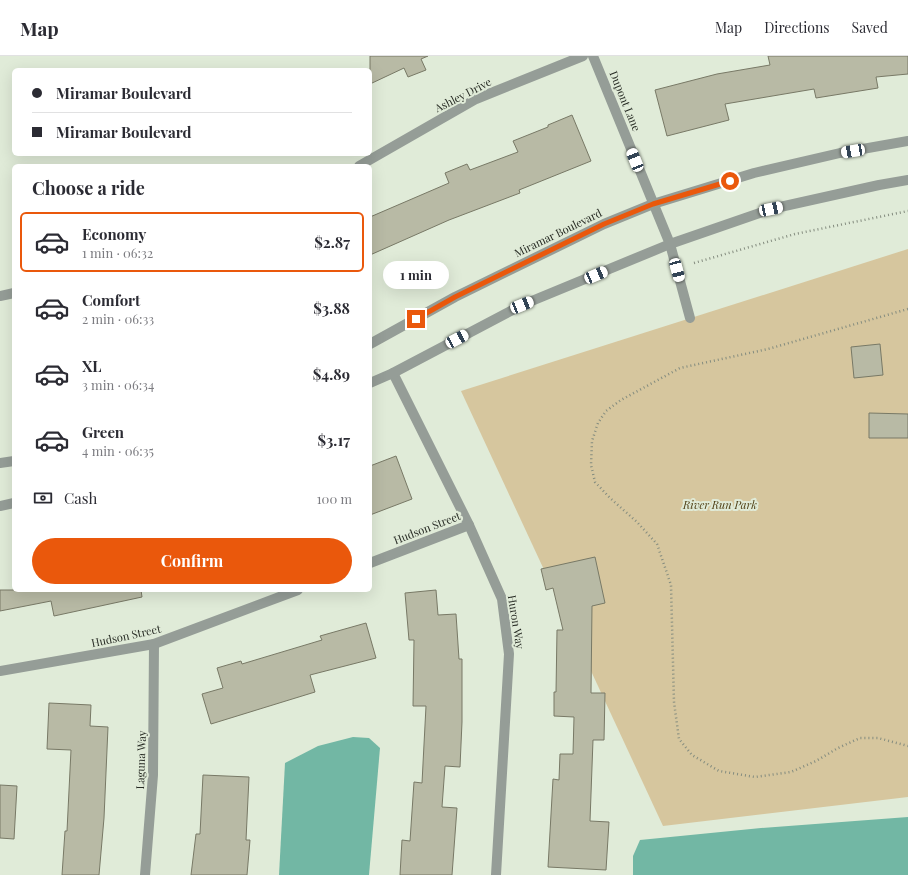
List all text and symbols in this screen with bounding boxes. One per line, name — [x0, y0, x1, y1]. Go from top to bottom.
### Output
text: Map — [20, 15, 59, 41]
text: Map — [715, 18, 742, 37]
text: Directions — [764, 18, 830, 37]
text: Saved — [852, 18, 888, 37]
street label: Dupont Lane — [607, 68, 645, 134]
street label: Ashley Drive — [431, 74, 494, 116]
text: Miramar Boulevard — [56, 83, 192, 103]
text: Miramar Boulevard — [56, 122, 192, 142]
car — [840, 143, 866, 159]
car — [625, 147, 645, 173]
route start — [721, 172, 739, 190]
text: Choose a ride — [32, 176, 145, 200]
car — [758, 201, 784, 217]
street label: Miramar Boulevard — [512, 205, 605, 260]
icon: car — [34, 224, 70, 260]
text: Economy — [82, 224, 146, 244]
text: $2.87 — [314, 232, 350, 252]
text: 1 min · 06:32 — [82, 244, 153, 261]
car — [668, 257, 686, 283]
callout: 1 min — [383, 261, 449, 289]
car — [583, 265, 609, 285]
text: 1 min — [400, 266, 432, 283]
icon: car — [34, 290, 70, 326]
text: Comfort — [82, 290, 140, 310]
car — [509, 295, 535, 315]
text: $3.88 — [313, 298, 350, 318]
text: 2 min · 06:33 — [82, 310, 154, 327]
route end — [407, 310, 425, 328]
car — [444, 328, 470, 350]
icon: car — [34, 356, 70, 392]
text: XL — [82, 356, 102, 376]
text: $4.89 — [313, 364, 350, 384]
text: 3 min · 06:34 — [82, 376, 154, 393]
icon: car — [34, 422, 70, 458]
text: Green — [82, 422, 124, 442]
text: $3.17 — [318, 430, 350, 450]
text: 4 min · 06:35 — [82, 442, 154, 459]
icon: cash — [32, 487, 54, 509]
text: Cash — [64, 488, 97, 508]
text: 100 m — [317, 490, 352, 507]
park label: River Run Park — [682, 497, 757, 512]
street label: Hudson Street — [391, 508, 463, 547]
button: Confirm — [32, 538, 352, 584]
street label: Huron Way — [505, 594, 528, 651]
street label: Hudson Street — [90, 621, 162, 650]
street label: Laguna Way — [132, 730, 149, 790]

